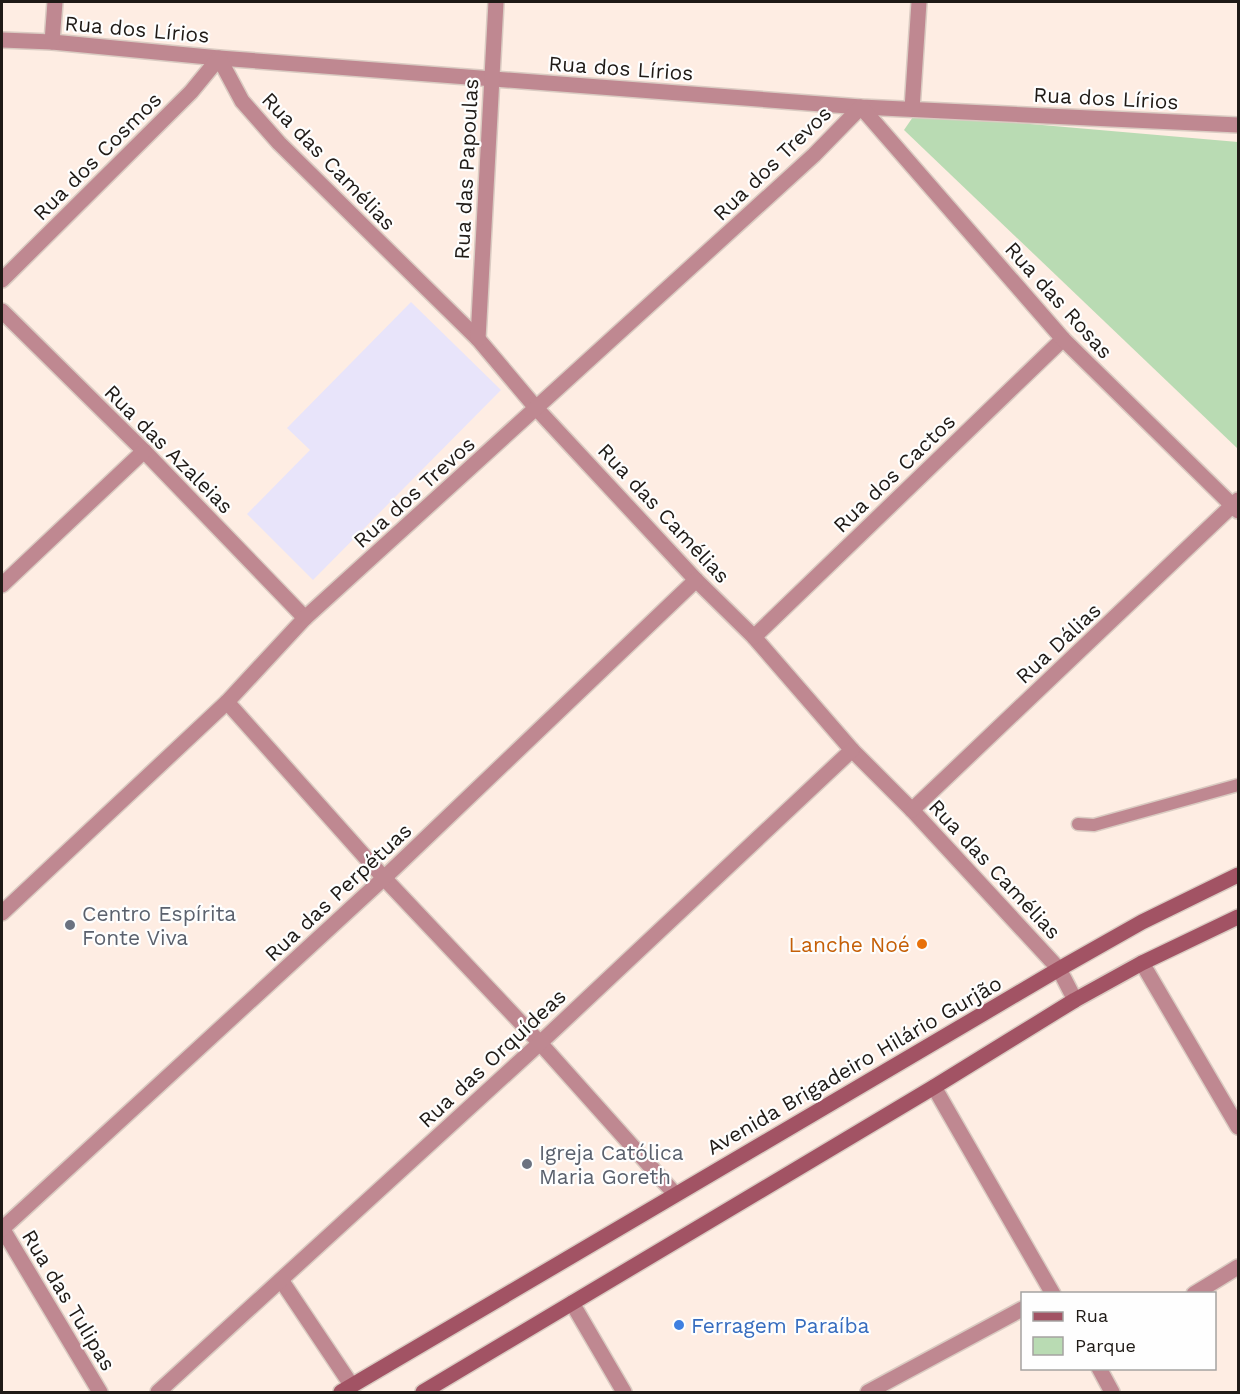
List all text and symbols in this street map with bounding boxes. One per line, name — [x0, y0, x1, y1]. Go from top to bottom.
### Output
street label: Rua dos Lírios — [64, 10, 210, 48]
street label: Rua dos Lírios — [548, 50, 694, 86]
street label: Rua das Papoulas — [449, 78, 483, 260]
street label: Rua dos Lírios — [1033, 82, 1179, 114]
street label: Rua dos Cosmos — [28, 87, 166, 225]
street label: Rua das Camélias — [257, 87, 401, 235]
street label: Rua dos Trevos — [708, 100, 836, 226]
street label: Rua das Rosas — [1000, 236, 1118, 364]
street label: Rua das Azaleias — [99, 379, 239, 519]
street label: Rua dos Cactos — [828, 409, 960, 537]
street label: Rua dos Trevos — [348, 431, 480, 553]
street label: Rua das Camélias — [593, 438, 735, 588]
street label: Rua Dálias — [1010, 597, 1106, 689]
street label: Rua das Camélias — [924, 794, 1066, 944]
street label: Rua das Perpétuas — [259, 818, 417, 966]
place label: Centro Espírita Fonte Viva — [82, 901, 236, 950]
marker: Centro Espírita Fonte Viva — [63, 918, 77, 932]
place label: Lanche Noé — [789, 932, 910, 957]
marker: Lanche Noé — [915, 937, 929, 951]
street label: Avenida Brigadeiro Hilário Gurjão — [702, 970, 1006, 1160]
street label: Rua das Orquídeas — [413, 983, 571, 1133]
place label: Igreja Católica Maria Goreth — [539, 1140, 684, 1189]
marker: Igreja Católica Maria Goreth — [520, 1157, 534, 1171]
street label: Rua das Tulipas — [17, 1225, 121, 1375]
legend — [1021, 1292, 1216, 1370]
text: Rua — [1075, 1305, 1108, 1326]
place label: Ferragem Paraíba — [691, 1313, 870, 1338]
marker: Ferragem Paraíba — [672, 1318, 686, 1332]
text: Parque — [1075, 1335, 1136, 1356]

